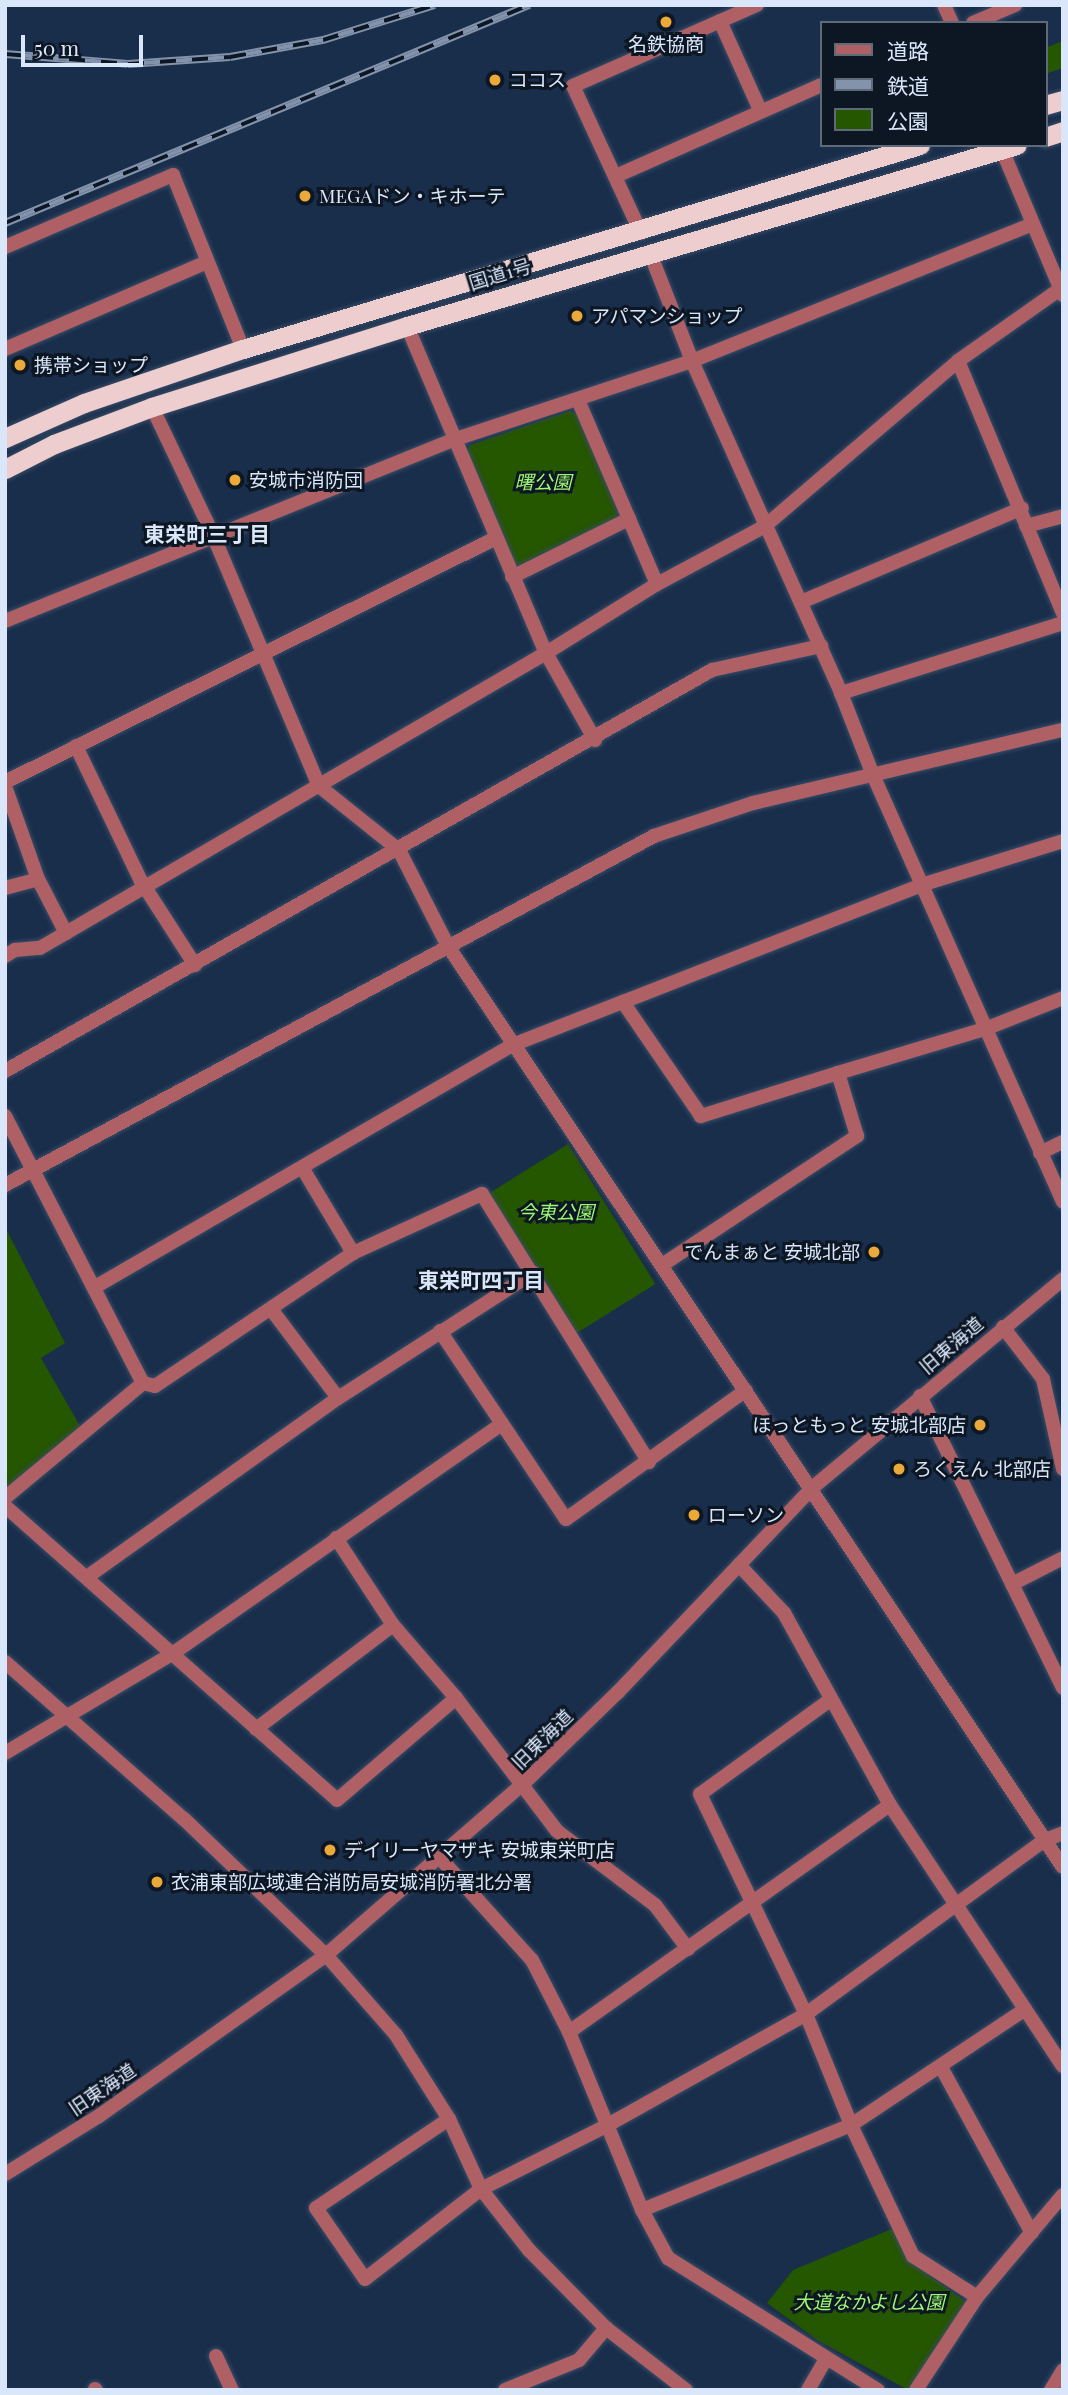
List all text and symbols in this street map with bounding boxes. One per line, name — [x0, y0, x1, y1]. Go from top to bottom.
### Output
marker: 名鉄協商 — [658, 14, 674, 30]
scale bar — [24, 21, 147, 65]
legend — [820, 21, 1047, 147]
text: 50 m — [34, 33, 79, 61]
place label: 名鉄協商 — [628, 33, 704, 55]
text: 道路 — [887, 36, 929, 64]
place label: ココス — [509, 69, 566, 91]
text: 鉄道 — [887, 71, 929, 99]
marker: ココス — [487, 72, 503, 88]
text: 公園 — [887, 106, 929, 134]
place label: MEGAドン・キホーテ — [319, 185, 505, 207]
marker: MEGAドン・キホーテ — [297, 188, 313, 204]
street label: 国道1号 — [466, 254, 534, 294]
place label: アパマンショップ — [591, 305, 743, 327]
marker: アパマンショップ — [569, 308, 585, 324]
place label: 携帯ショップ — [34, 354, 148, 376]
marker: 携帯ショップ — [12, 357, 28, 373]
place label: 安城市消防団 — [249, 469, 363, 491]
park label: 曙公園 — [515, 471, 571, 493]
marker: 安城市消防団 — [227, 472, 243, 488]
district label: 東栄町三丁目 — [144, 520, 270, 546]
park label: 今東公園 — [518, 1201, 594, 1223]
place label: でんまぁと 安城北部 — [684, 1241, 860, 1263]
marker: でんまぁと 安城北部 — [866, 1244, 882, 1260]
district label: 東栄町四丁目 — [418, 1266, 544, 1292]
street label: 旧東海道 — [915, 1312, 987, 1378]
place label: ほっともっと 安城北部店 — [752, 1414, 966, 1436]
marker: ほっともっと 安城北部店 — [972, 1417, 988, 1433]
place label: ろくえん 北部店 — [913, 1458, 1051, 1480]
marker: ろくえん 北部店 — [891, 1461, 907, 1477]
place label: ローソン — [708, 1504, 784, 1526]
marker: ローソン — [686, 1507, 702, 1523]
street label: 旧東海道 — [507, 1704, 577, 1774]
place label: デイリーヤマザキ 安城東栄町店 — [344, 1839, 615, 1861]
marker: デイリーヤマザキ 安城東栄町店 — [322, 1842, 338, 1858]
place label: 衣浦東部広域連合消防局安城消防署北分署 — [171, 1871, 532, 1893]
marker: 衣浦東部広域連合消防局安城消防署北分署 — [149, 1874, 165, 1890]
street label: 旧東海道 — [64, 2058, 140, 2120]
park label: 大道なかよし公園 — [793, 2291, 945, 2313]

